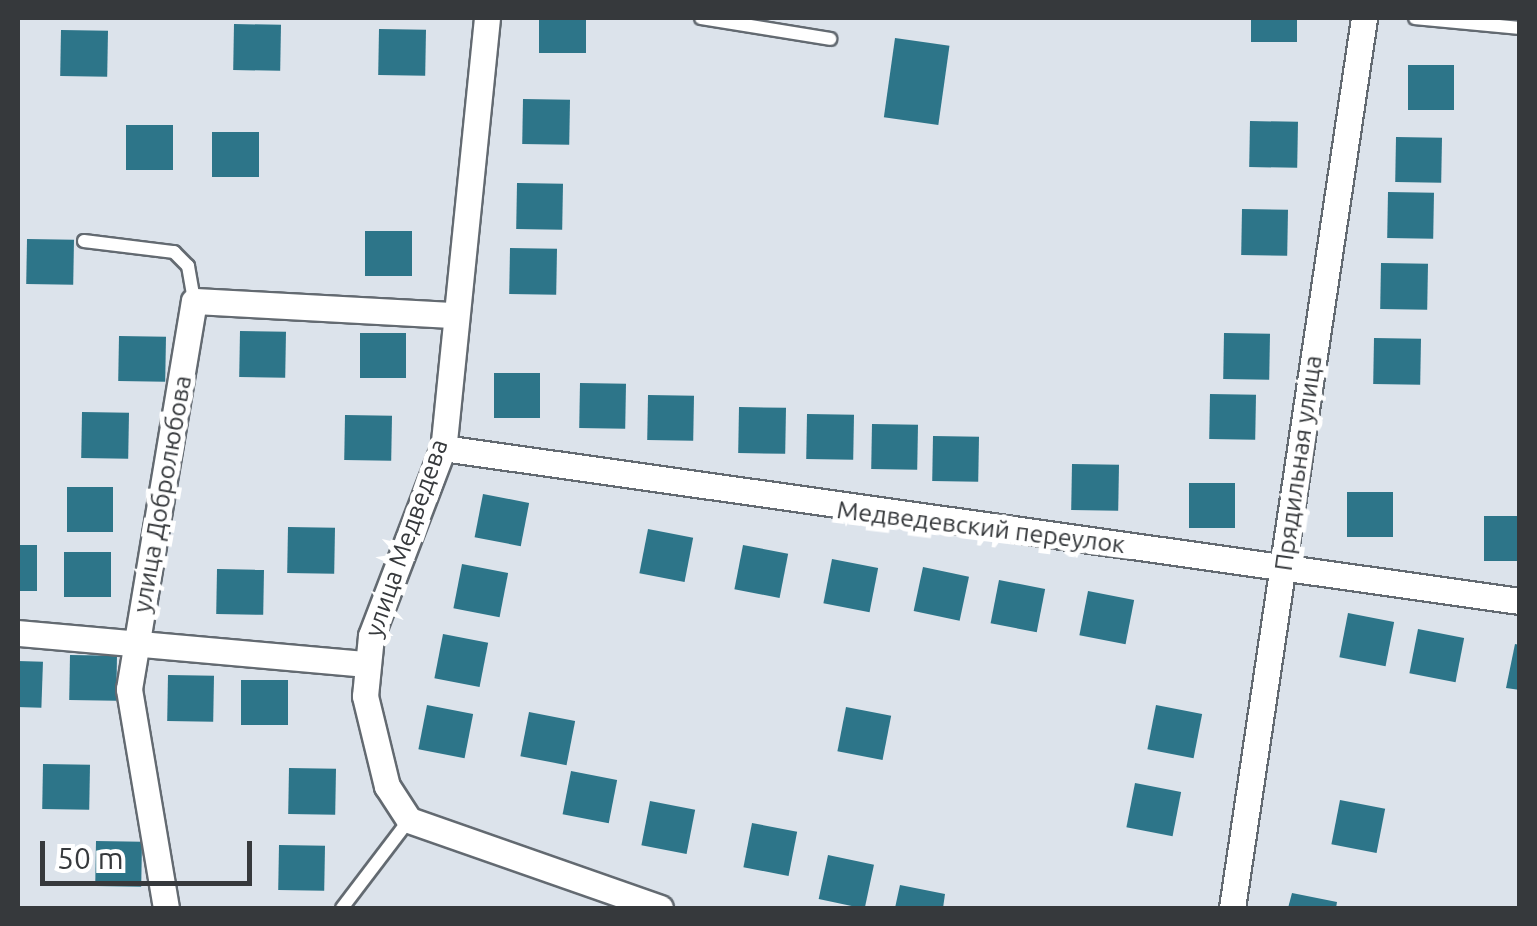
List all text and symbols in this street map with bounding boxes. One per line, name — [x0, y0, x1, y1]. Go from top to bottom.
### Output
street label: Прядильная улица — [1268, 353, 1328, 573]
street label: улица Добролюбова — [126, 373, 198, 615]
street label: улица Медведева — [358, 435, 454, 641]
street label: Медведевский переулок — [835, 494, 1127, 560]
scale bar — [45, 821, 258, 883]
text: 50 m — [57, 841, 124, 875]

